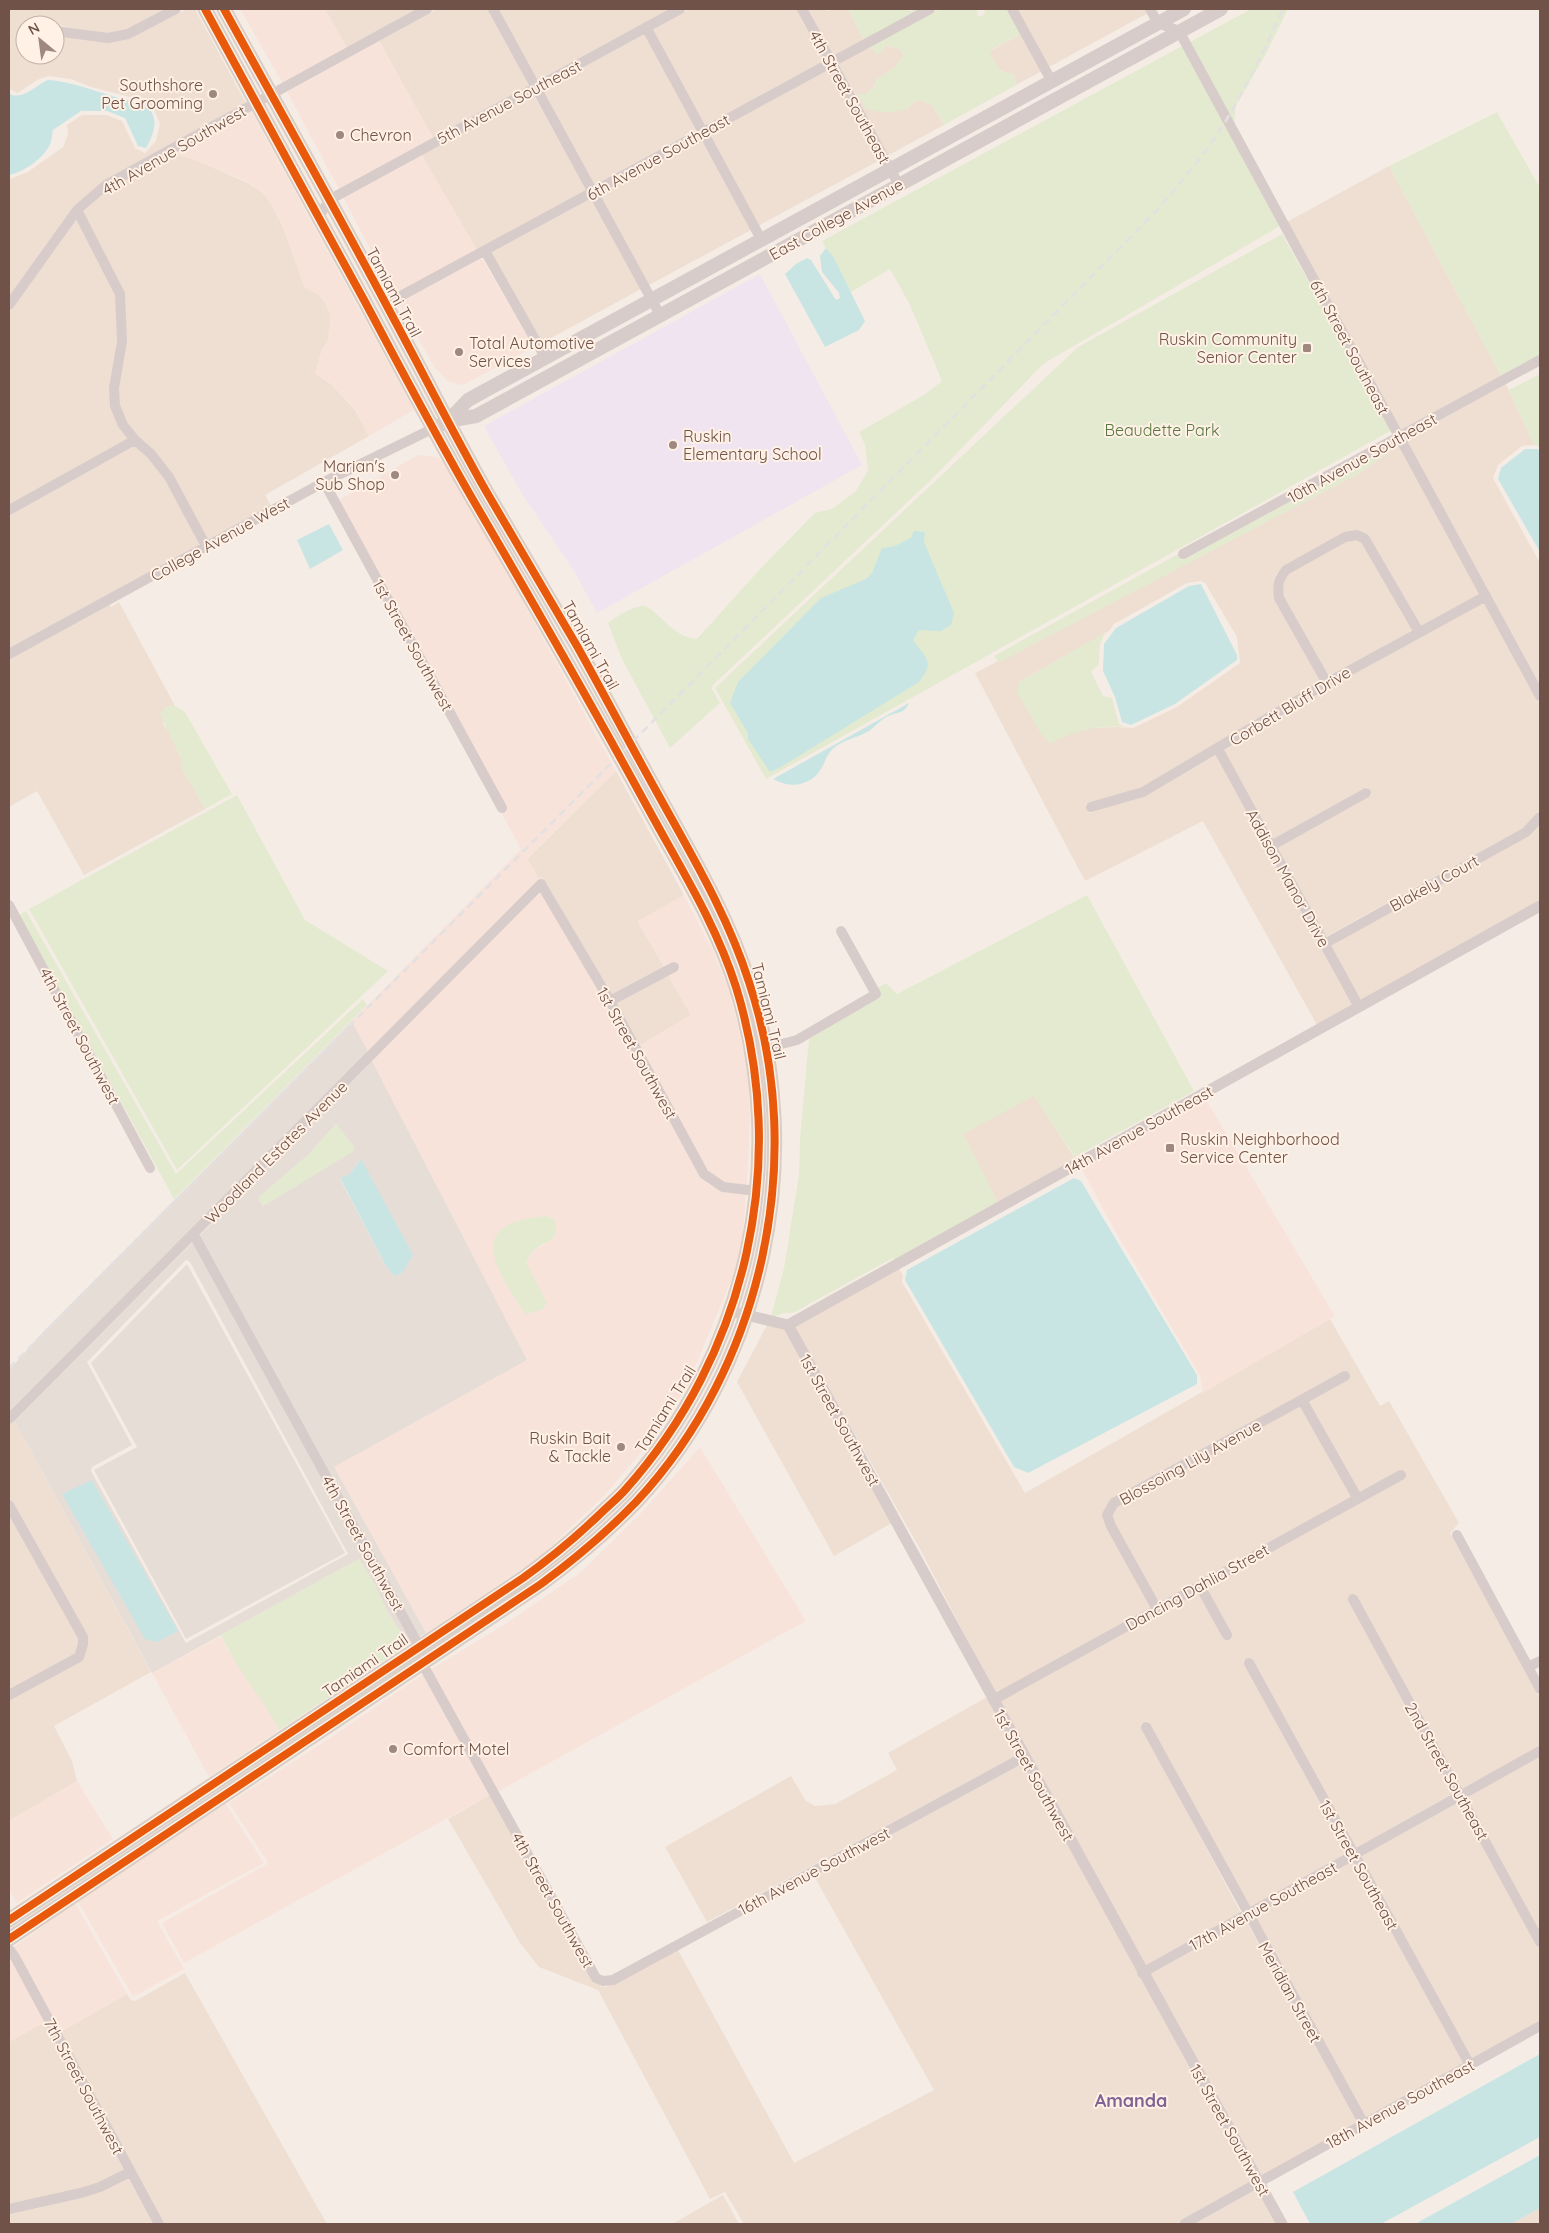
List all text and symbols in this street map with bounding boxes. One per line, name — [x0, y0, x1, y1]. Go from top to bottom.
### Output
north arrow — [15, 15, 65, 65]
text: N — [25, 18, 43, 39]
street label: 4th Street Southeast — [805, 27, 895, 167]
street label: 5th Avenue Southeast — [433, 55, 585, 149]
place label: Southshore Pet Grooming — [101, 75, 203, 113]
marker: Southshore Pet Grooming — [207, 88, 219, 100]
street label: 4th Avenue Southwest — [99, 101, 249, 199]
street label: 6th Avenue Southeast — [583, 109, 733, 205]
place label: Chevron — [350, 125, 412, 145]
marker: Chevron — [334, 129, 346, 141]
street label: East College Avenue — [765, 174, 907, 264]
street label: Tamiami Trail — [362, 243, 426, 341]
street label: 6th Street Southeast — [1306, 276, 1394, 418]
place label: Ruskin Community Senior Center — [1159, 329, 1297, 367]
place label: Total Automotive Services — [469, 333, 594, 371]
marker: Ruskin Community Senior Center — [1301, 342, 1313, 354]
marker: Total Automotive Services — [453, 346, 465, 358]
street label: 10th Avenue Southeast — [1284, 409, 1440, 507]
park label: Beaudette Park — [1105, 420, 1219, 440]
place label: Ruskin Elementary School — [683, 426, 822, 464]
marker: Ruskin Elementary School — [667, 439, 679, 451]
place label: Marian's Sub Shop — [315, 456, 385, 494]
marker: Marian's Sub Shop — [389, 469, 401, 481]
street label: College Avenue West — [147, 493, 293, 585]
street label: 1st Street Southwest — [368, 576, 458, 714]
street label: Tamiami Trail — [558, 597, 624, 693]
street label: Corbett Bluff Drive — [1226, 662, 1354, 750]
street label: Addison Manor Drive — [1242, 805, 1334, 951]
street label: Blakely Court — [1386, 850, 1482, 916]
street label: Tamiami Trail — [747, 960, 791, 1062]
street label: 4th Street Southwest — [36, 964, 124, 1108]
street label: 1st Street Southwest — [592, 984, 682, 1122]
street label: Woodland Estates Avenue — [200, 1076, 352, 1228]
street label: 14th Avenue Southeast — [1062, 1081, 1216, 1179]
place label: Ruskin Neighborhood Service Center — [1180, 1129, 1340, 1167]
marker: Ruskin Neighborhood Service Center — [1164, 1142, 1176, 1154]
street label: 1st Street Southwest — [795, 1351, 885, 1489]
street label: Tamiami Trail — [630, 1362, 700, 1456]
street label: Blossoing Lily Avenue — [1116, 1415, 1264, 1509]
place label: Ruskin Bait & Tackle — [529, 1428, 611, 1466]
marker: Ruskin Bait & Tackle — [615, 1441, 627, 1453]
street label: 4th Street Southwest — [317, 1472, 409, 1614]
street label: Dancing Dahlia Street — [1122, 1539, 1272, 1635]
street label: Tamiami Trail — [318, 1629, 412, 1701]
street label: 2nd Street Southeast — [1401, 1699, 1493, 1843]
street label: 1st Street Southwest — [989, 1706, 1079, 1844]
place label: Comfort Motel — [403, 1739, 509, 1759]
marker: Comfort Motel — [387, 1743, 399, 1755]
street label: 1st Street Southeast — [1315, 1797, 1403, 1933]
street label: 16th Avenue Southwest — [735, 1823, 893, 1919]
street label: 4th Street Southwest — [507, 1829, 599, 1971]
street label: 17th Avenue Southeast — [1186, 1857, 1340, 1955]
street label: Meridian Street — [1254, 1938, 1326, 2046]
street label: 7th Street Southwest — [40, 2014, 128, 2158]
street label: 18th Avenue Southeast — [1322, 2055, 1478, 2153]
street label: 1st Street Southwest — [1185, 2061, 1275, 2199]
district label: Amanda — [1095, 2089, 1167, 2112]

